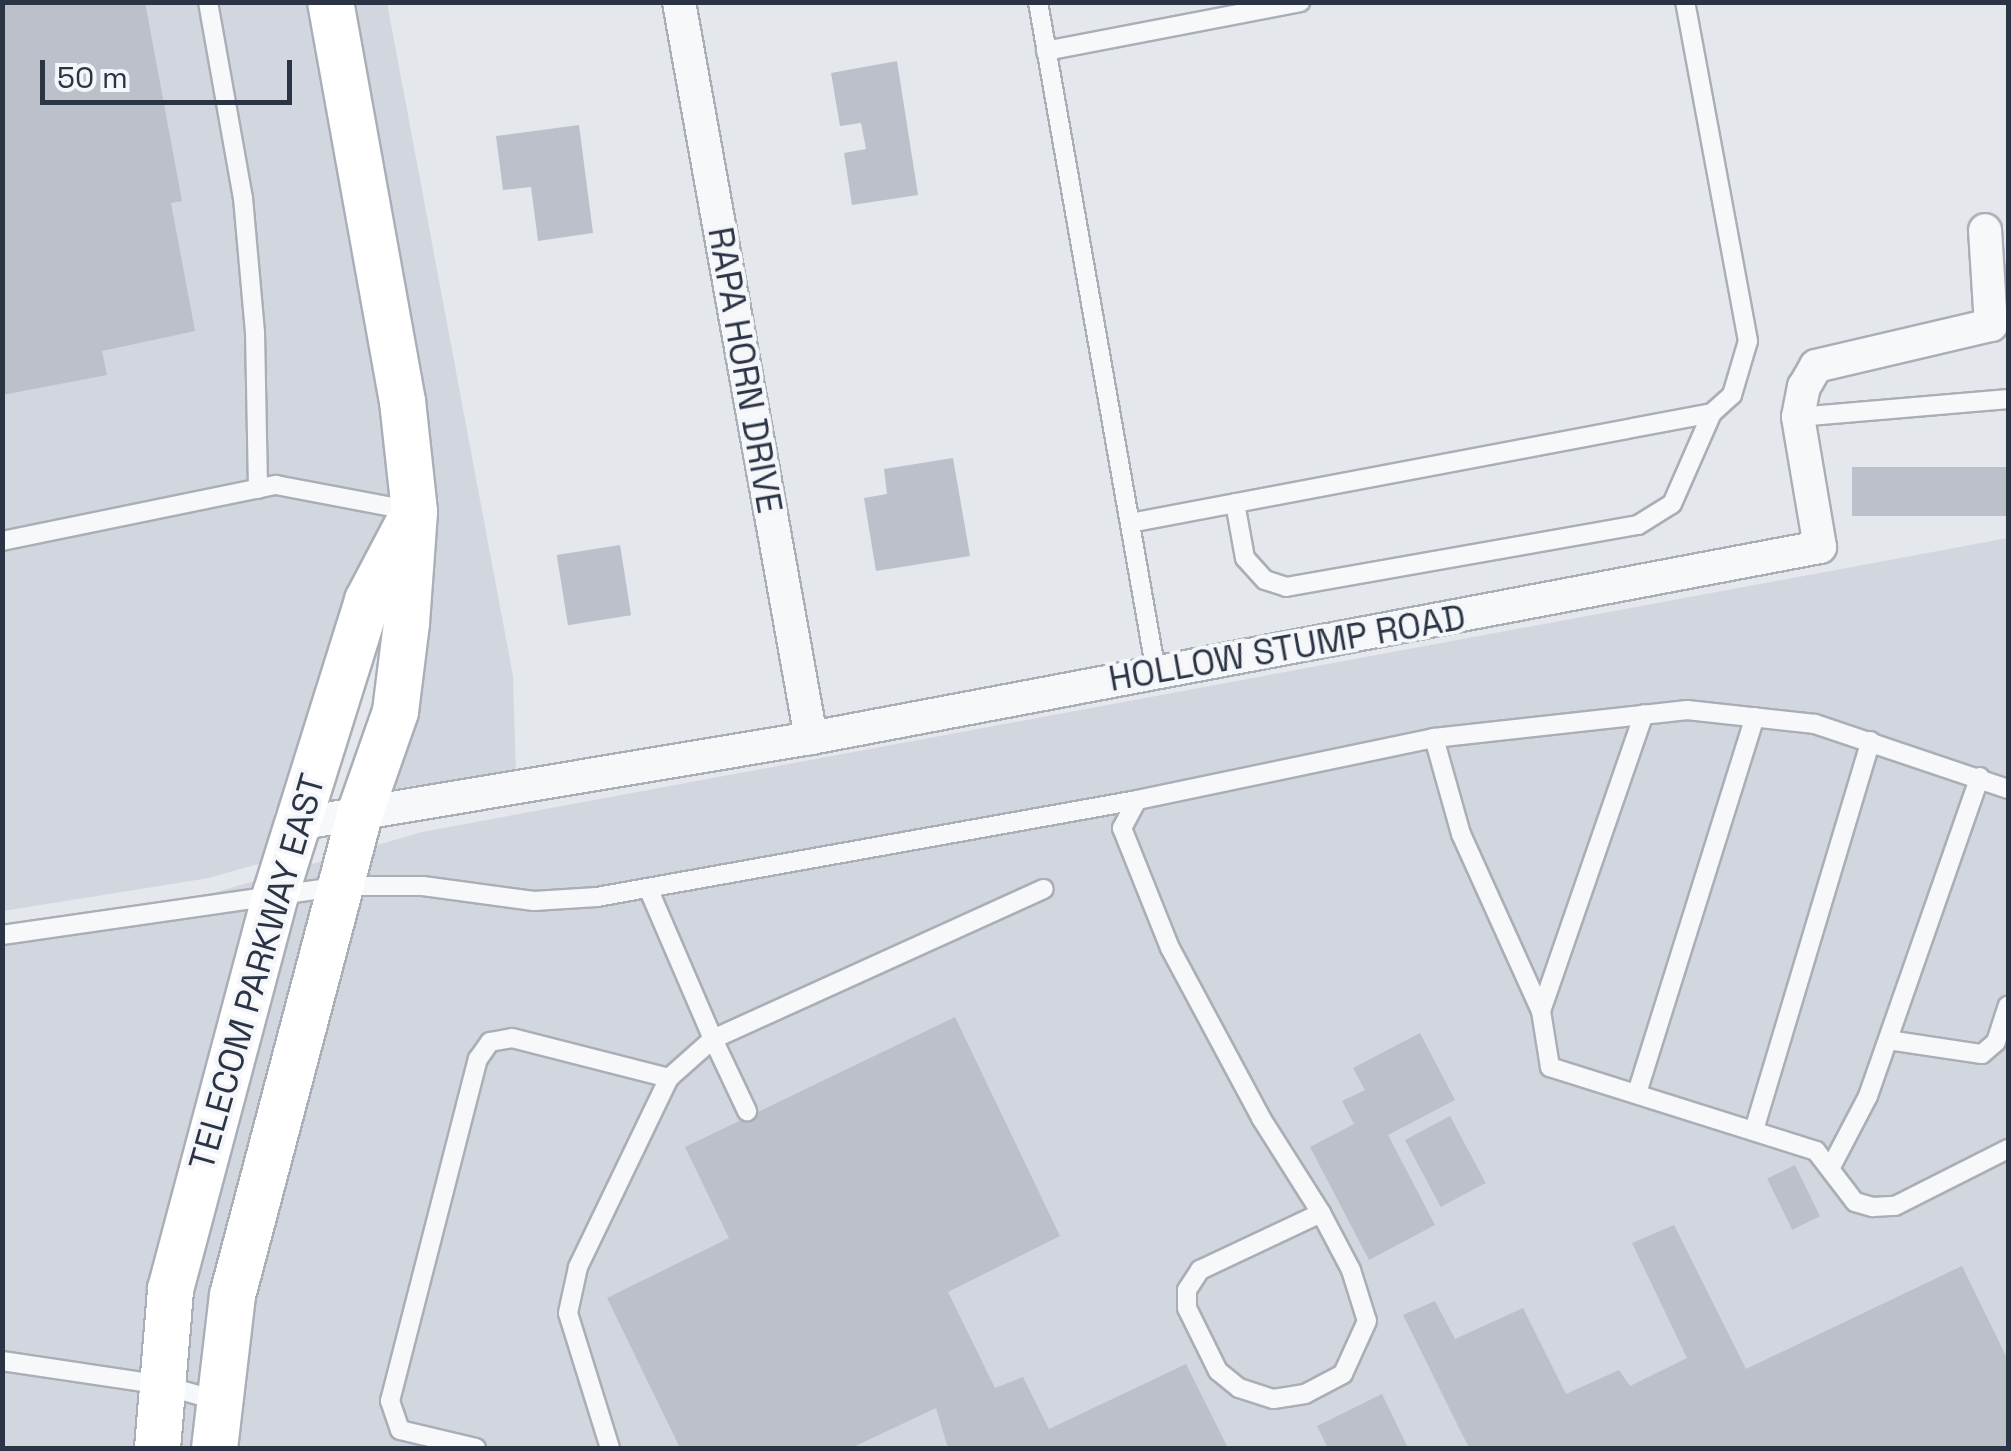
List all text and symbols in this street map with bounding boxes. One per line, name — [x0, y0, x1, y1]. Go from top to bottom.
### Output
scale bar — [45, 40, 298, 102]
text: 50 m — [57, 58, 128, 97]
street label: RAPA HORN DRIVE — [699, 223, 791, 517]
street label: HOLLOW STUMP ROAD — [1105, 596, 1469, 700]
street label: TELECOM PARKWAY EAST — [180, 769, 334, 1175]

